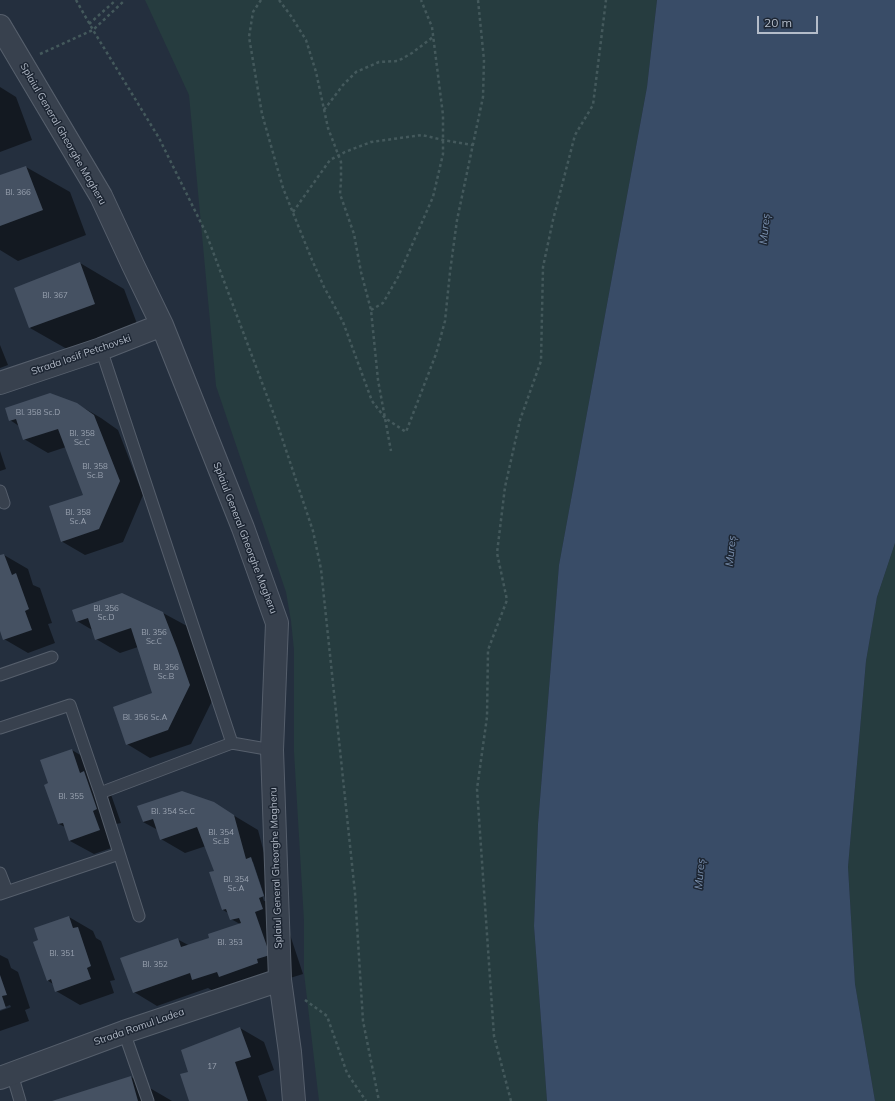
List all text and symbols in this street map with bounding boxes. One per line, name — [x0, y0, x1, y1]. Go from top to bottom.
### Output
scale bar — [759, 8, 820, 34]
text: 20 m — [764, 15, 792, 30]
street label: Splaiul General Gheorghe Magheru — [17, 61, 109, 207]
house number: Bl. 366 — [5, 188, 31, 198]
water label: Mureș — [757, 213, 773, 245]
house number: Bl. 367 — [42, 291, 68, 301]
street label: Strada Iosif Petchovski — [29, 332, 133, 378]
house number: Bl. 358 Sc.D — [16, 408, 60, 418]
house number: Bl. 358 Sc.C — [69, 429, 95, 448]
street label: Splaiul General Gheorghe Magheru — [210, 460, 280, 616]
house number: Bl. 358 Sc.B — [82, 462, 108, 481]
house number: Bl. 358 Sc.A — [65, 508, 91, 527]
water label: Mureș — [723, 535, 739, 567]
house number: Bl. 356 Sc.D — [93, 604, 119, 623]
house number: Bl. 356 Sc.C — [141, 628, 167, 647]
house number: Bl. 356 Sc.B — [153, 663, 179, 682]
house number: Bl. 356 Sc.A — [123, 713, 167, 723]
street label: Splaiul General Gheorghe Magheru — [267, 787, 285, 949]
house number: Bl. 355 — [58, 792, 84, 802]
house number: Bl. 354 Sc.C — [151, 807, 195, 817]
house number: Bl. 354 Sc.B — [208, 828, 234, 847]
water label: Mureș — [692, 858, 708, 890]
house number: Bl. 354 Sc.A — [223, 875, 249, 894]
house number: Bl. 353 — [217, 938, 243, 948]
house number: Bl. 351 — [49, 949, 75, 959]
house number: Bl. 352 — [142, 960, 168, 970]
street label: Strada Romul Ladea — [92, 1006, 186, 1048]
house number: 17 — [207, 1062, 217, 1072]

